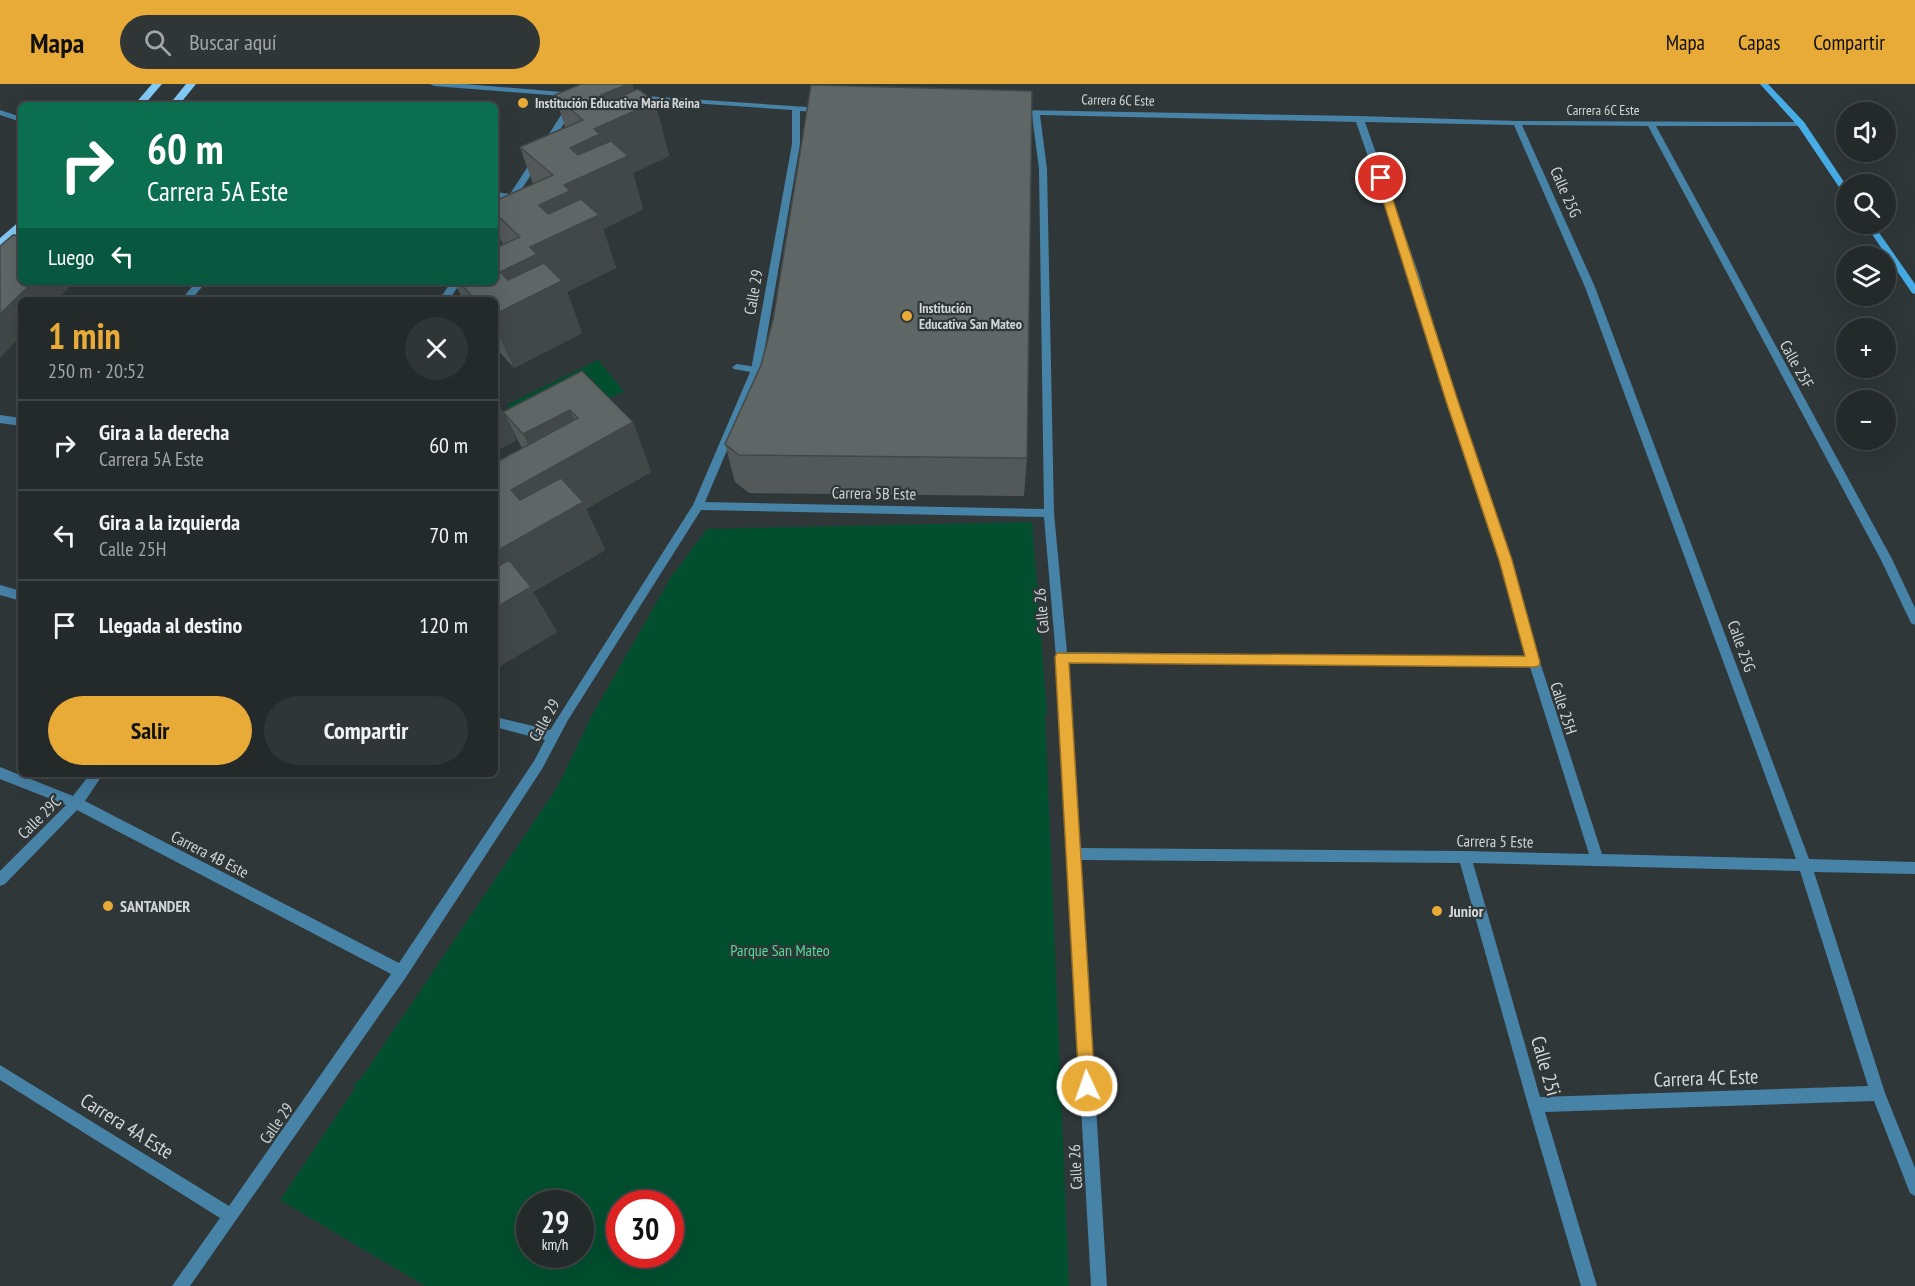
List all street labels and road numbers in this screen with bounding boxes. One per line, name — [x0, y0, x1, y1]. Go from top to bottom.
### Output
street label: Carrera 6C Este — [1081, 90, 1155, 110]
street label: Carrera 6C Este — [1566, 101, 1640, 119]
street label: Calle 25G — [1546, 164, 1586, 221]
street label: Calle 29 — [739, 268, 767, 316]
street label: Calle 25F — [1776, 336, 1818, 392]
street label: Carrera 5B Este — [832, 482, 916, 504]
street label: Calle 26 — [1029, 588, 1053, 634]
street label: Calle 25G — [1723, 618, 1761, 675]
street label: Calle 25H — [1546, 679, 1582, 737]
street label: Calle 29 — [524, 695, 564, 745]
street label: Calle 29C — [13, 791, 65, 843]
street label: Carrera 4B Este — [168, 826, 252, 882]
street label: Carrera 5 Este — [1456, 830, 1534, 852]
street label: Calle 25i — [1525, 1033, 1567, 1099]
street label: Carrera 4C Este — [1653, 1063, 1759, 1093]
street label: Carrera 4A Este — [76, 1087, 178, 1165]
street label: Calle 29 — [255, 1099, 297, 1147]
street label: Calle 26 — [1064, 1144, 1086, 1190]

